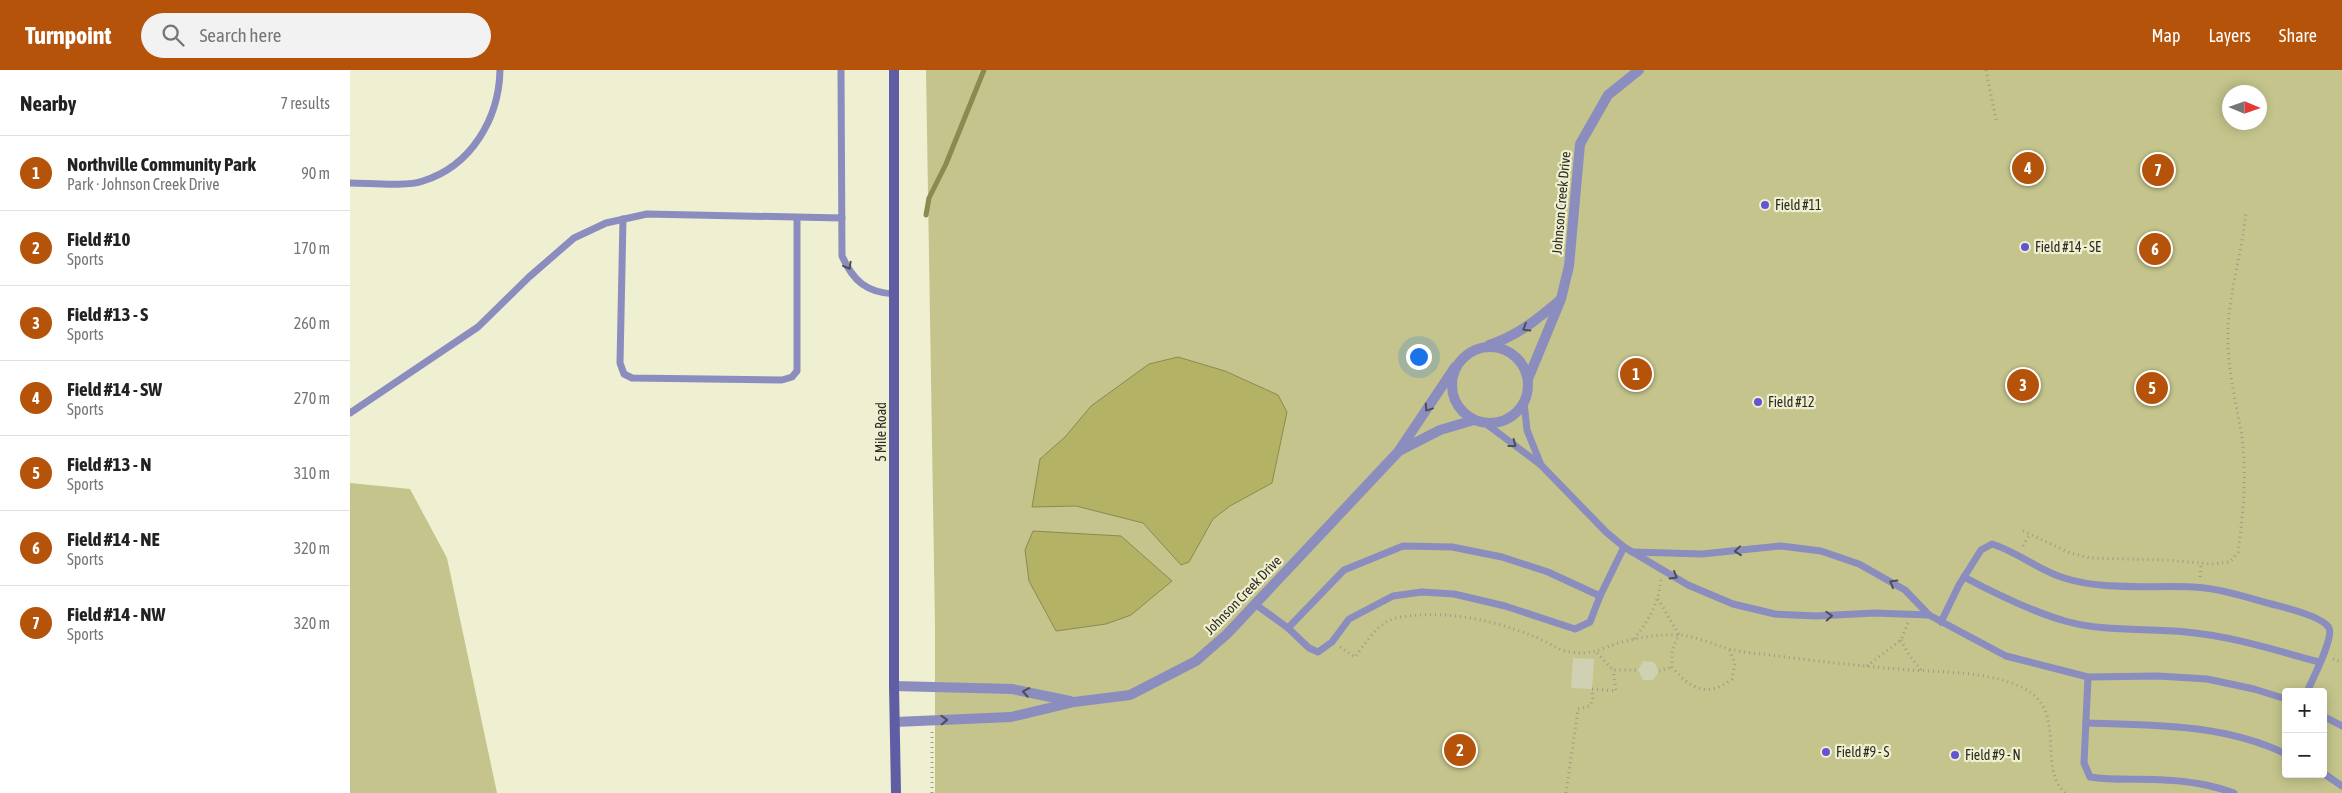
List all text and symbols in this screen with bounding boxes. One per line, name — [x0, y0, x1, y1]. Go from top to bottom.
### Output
search box — [141, 13, 491, 58]
icon: search — [159, 21, 187, 49]
text: Turnpoint — [25, 22, 111, 49]
text: Search here — [199, 24, 281, 46]
text: Map — [2151, 25, 2180, 46]
text: Layers — [2208, 25, 2251, 46]
text: Share — [2279, 25, 2317, 46]
north arrow — [2222, 85, 2267, 130]
text: Nearby — [20, 91, 76, 115]
text: 7 results — [280, 94, 330, 112]
pin: 4 — [2012, 149, 2044, 187]
street label: Johnson Creek Drive — [1549, 151, 1573, 255]
pin: 7 — [2142, 151, 2174, 189]
text: Northville Community Park — [67, 153, 256, 175]
text: 1 — [32, 164, 40, 182]
text: 90 m — [301, 164, 330, 182]
text: Park · Johnson Creek Drive — [67, 175, 219, 193]
place label: Field #11 — [1775, 197, 1822, 213]
marker: Field #11 — [1759, 199, 1771, 211]
text: Field #10 — [67, 228, 130, 250]
pin: 6 — [2139, 230, 2171, 268]
text: 2 — [32, 239, 40, 257]
text: 170 m — [294, 239, 330, 257]
place label: Field #14 - SE — [2035, 239, 2101, 255]
marker: Field #14 - SE — [2019, 241, 2031, 253]
text: Sports — [67, 250, 104, 268]
one-way arrow — [841, 260, 851, 269]
text: Field #13 - S — [67, 303, 148, 325]
text: 3 — [32, 314, 40, 332]
text: 260 m — [294, 314, 330, 332]
one-way arrow — [1522, 321, 1531, 331]
text: Sports — [67, 325, 104, 343]
your location — [1406, 344, 1432, 370]
pin: 1 — [1620, 355, 1652, 393]
pin: 3 — [2007, 366, 2039, 404]
pin: 5 — [2136, 369, 2168, 407]
text: Field #14 - SW — [67, 378, 162, 400]
text: 4 — [32, 389, 40, 407]
text: 270 m — [294, 389, 330, 407]
place label: Field #12 — [1768, 394, 1815, 410]
marker: Field #12 — [1752, 396, 1764, 408]
text: Sports — [67, 400, 104, 418]
street label: 5 Mile Road — [873, 402, 889, 462]
one-way arrow — [1425, 402, 1434, 411]
one-way arrow — [1507, 438, 1516, 446]
text: Field #13 - N — [67, 453, 152, 475]
text: 5 — [32, 464, 40, 482]
text: 310 m — [294, 464, 330, 482]
text: Sports — [67, 475, 104, 493]
text: Field #14 - NE — [67, 528, 160, 550]
text: 6 — [32, 539, 40, 557]
text: 320 m — [294, 539, 330, 557]
one-way arrow — [1734, 545, 1742, 556]
text: Sports — [67, 550, 104, 568]
street label: Johnson Creek Drive — [1201, 552, 1285, 638]
one-way arrow — [1668, 570, 1677, 580]
one-way arrow — [1889, 579, 1898, 589]
text: Field #14 - NW — [67, 603, 165, 625]
one-way arrow — [1825, 610, 1833, 621]
text: 7 — [32, 614, 40, 632]
text: 320 m — [294, 614, 330, 632]
text: Sports — [67, 625, 104, 643]
one-way arrow — [1022, 687, 1031, 697]
map controls — [2282, 688, 2327, 778]
button: + — [2282, 688, 2327, 733]
one-way arrow — [940, 715, 948, 725]
pin: 2 — [1444, 731, 1476, 769]
button: − — [2282, 733, 2327, 778]
place label: Field #9 - S — [1836, 744, 1889, 760]
marker: Field #9 - S — [1820, 746, 1832, 758]
place label: Field #9 - N — [1965, 747, 2021, 763]
marker: Field #9 - N — [1949, 749, 1961, 761]

